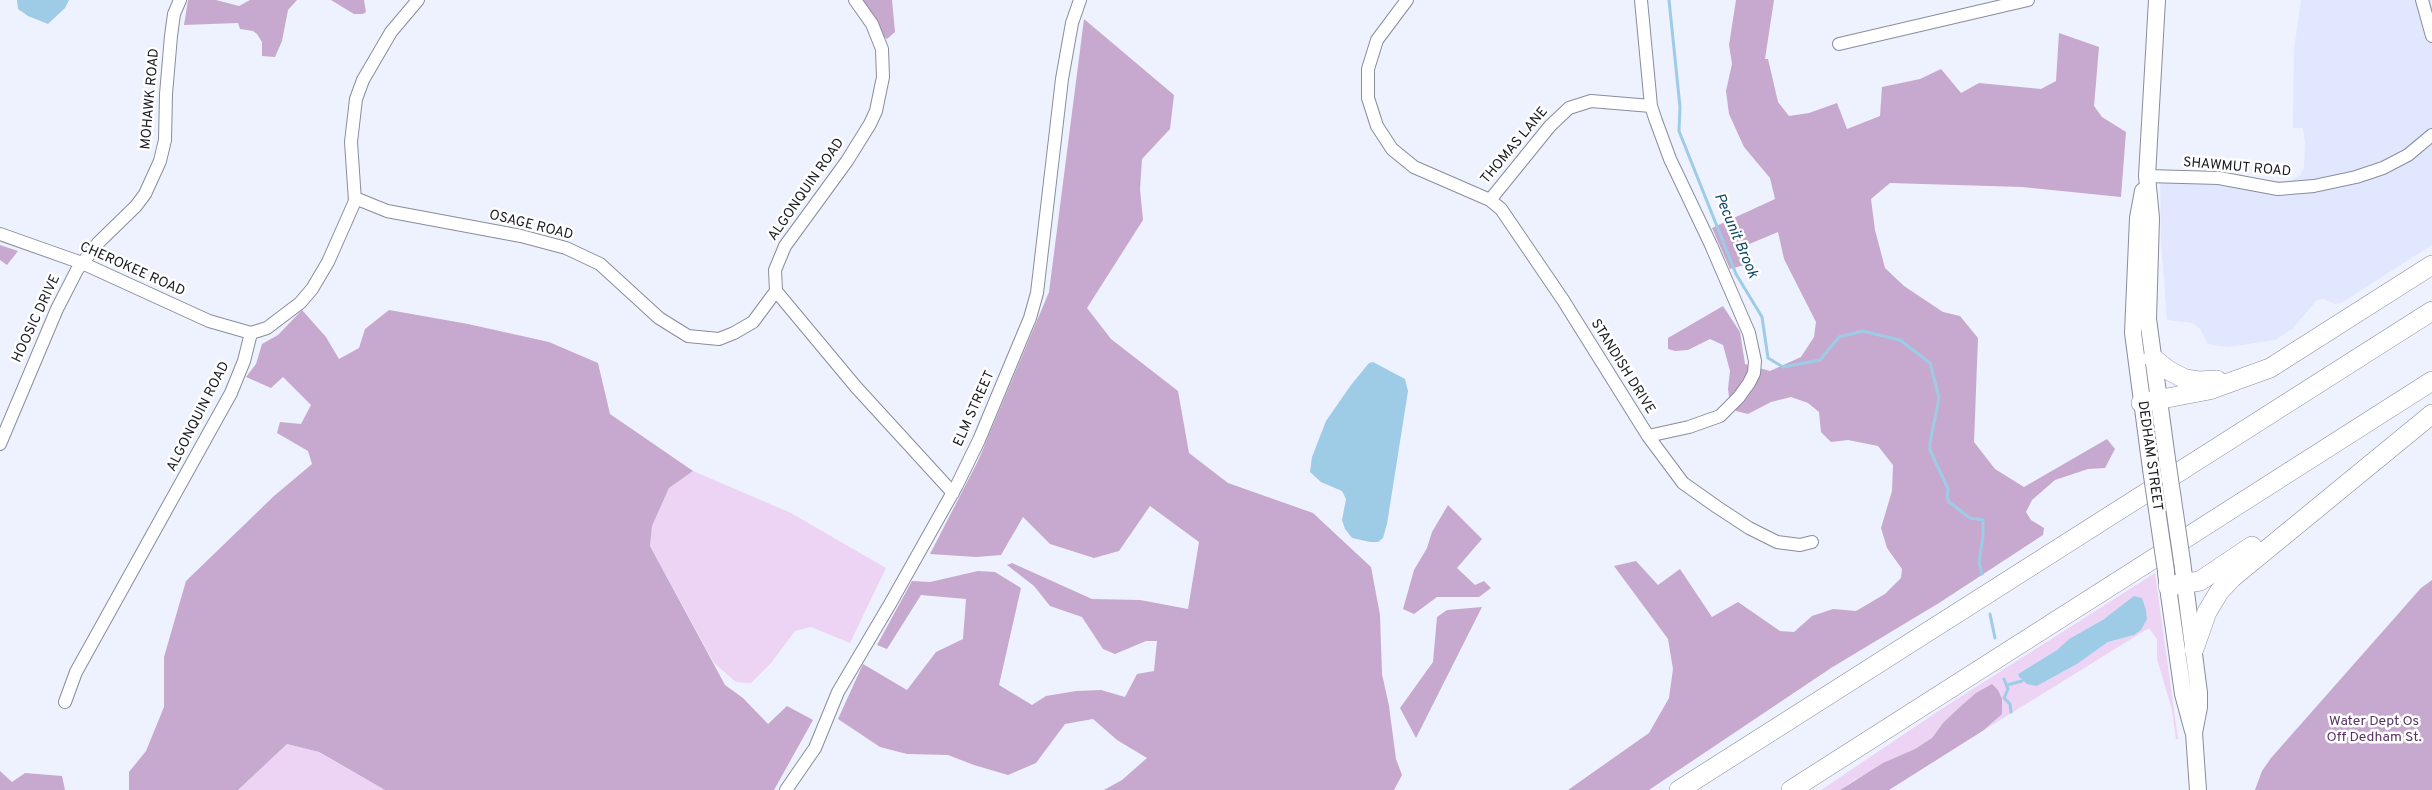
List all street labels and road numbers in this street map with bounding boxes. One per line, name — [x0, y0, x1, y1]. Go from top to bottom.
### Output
street label: MOHAWK ROAD — [138, 48, 164, 150]
street label: THOMAS LANE — [1478, 104, 1552, 188]
street label: ALGONQUIN ROAD — [765, 136, 849, 244]
street label: SHAWMUT ROAD — [2182, 155, 2292, 181]
street label: OSAGE ROAD — [487, 207, 575, 245]
street label: CHEROKEE ROAD — [77, 239, 187, 301]
street label: HOOSIC DRIVE — [9, 272, 65, 366]
street label: STANDISH DRIVE — [1586, 316, 1658, 418]
street label: ALGONQUIN ROAD — [164, 359, 234, 475]
street label: ELM STREET — [951, 369, 999, 449]
street label: DEDHAM STREET — [2133, 400, 2165, 512]

